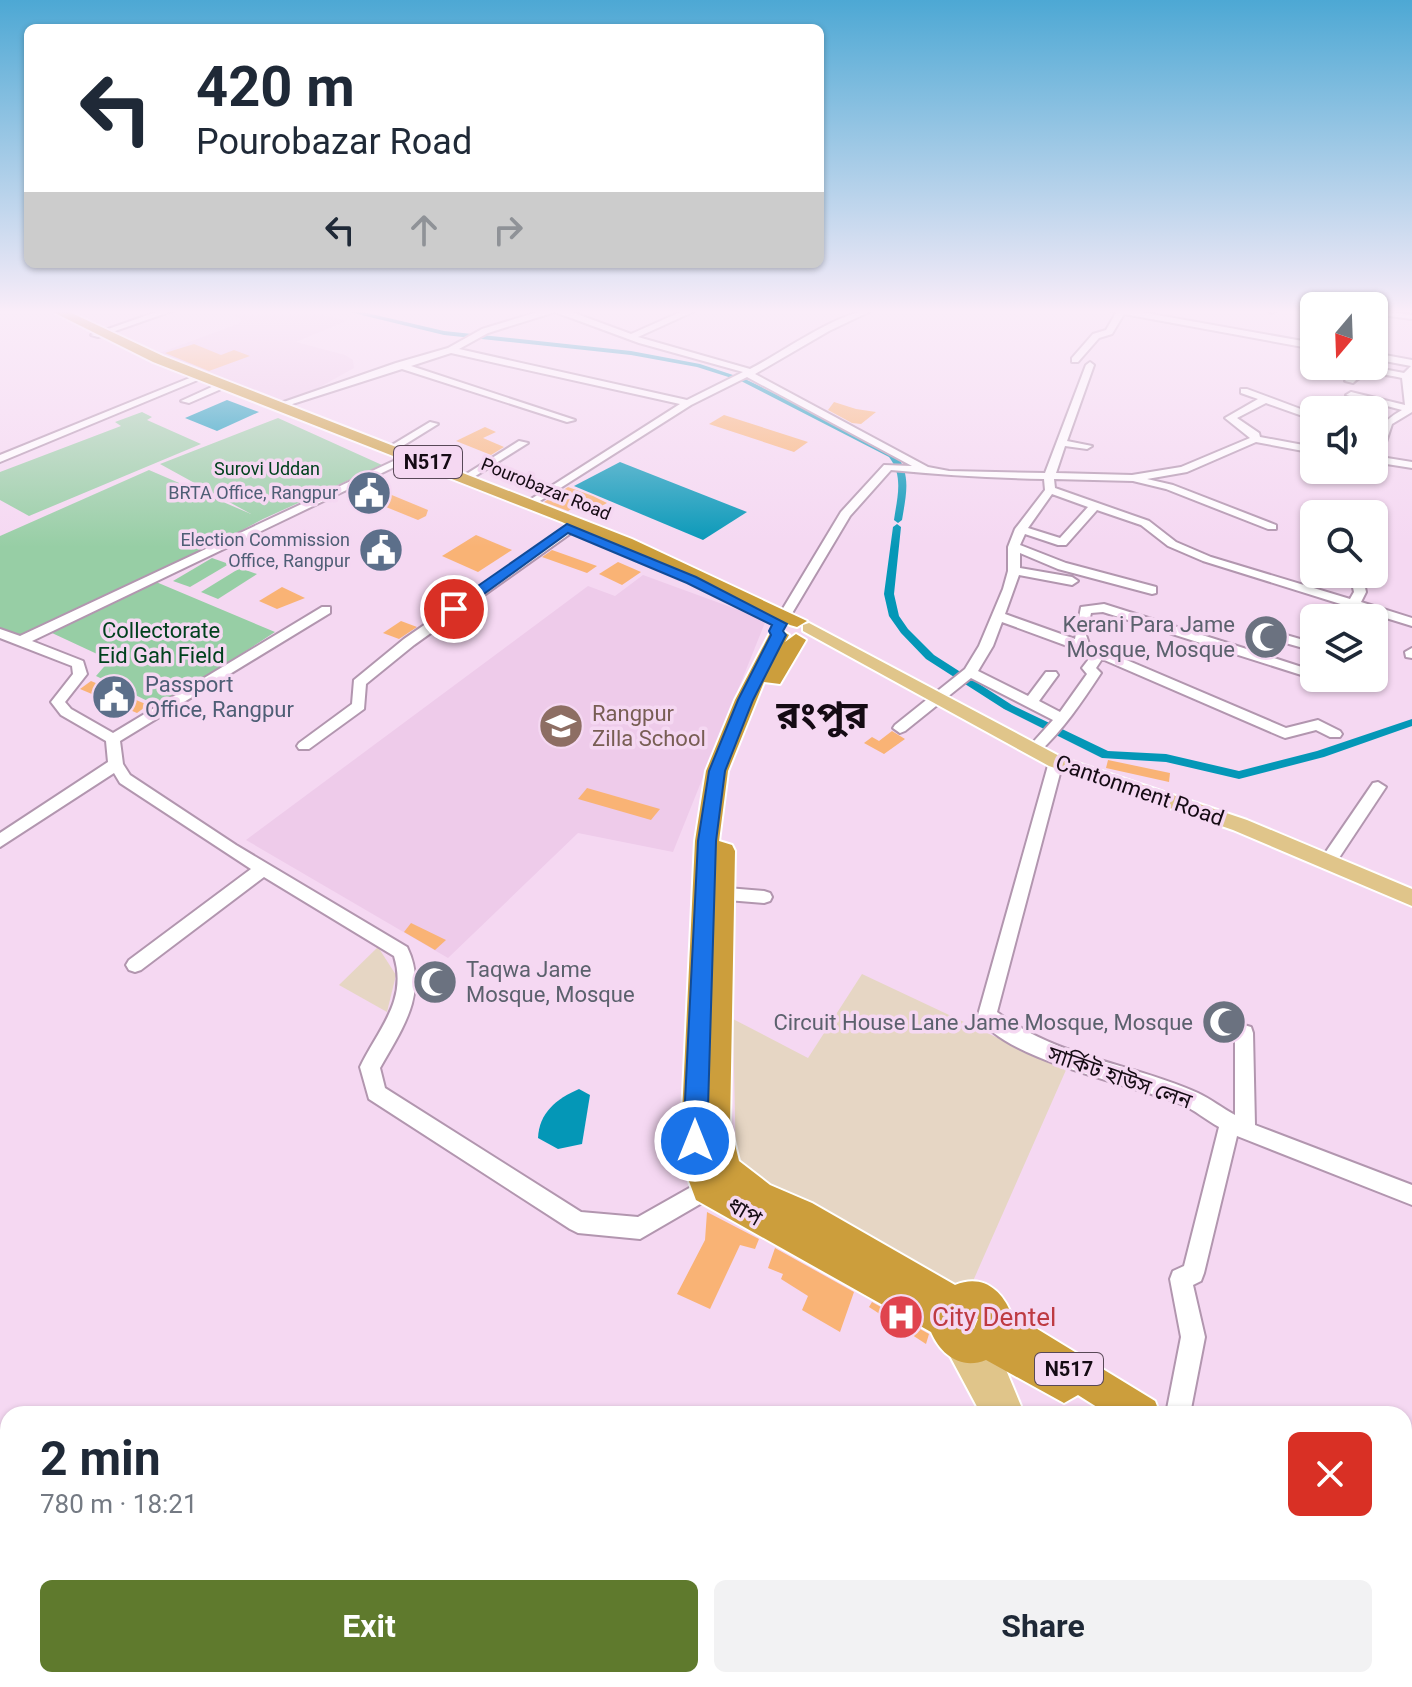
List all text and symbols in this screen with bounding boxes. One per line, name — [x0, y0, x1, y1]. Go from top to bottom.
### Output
text: 420 m — [196, 54, 355, 120]
icon: left — [64, 56, 168, 160]
text: Pourobazar Road — [196, 121, 472, 163]
icon: left — [318, 208, 362, 252]
icon: ahead — [402, 208, 446, 252]
icon: right — [486, 208, 530, 252]
north arrow — [1300, 292, 1388, 380]
map controls — [1300, 292, 1388, 692]
button: sound — [1300, 396, 1388, 484]
road number: N517 — [394, 446, 462, 478]
street label: Pourobazar Road — [478, 453, 614, 524]
park label: Surovi Uddan — [214, 458, 320, 479]
public building icon: BRTA Office, Rangpur — [345, 469, 393, 517]
place label: BRTA Office, Rangpur — [168, 482, 338, 503]
button: search — [1300, 500, 1388, 588]
public building icon: Election Commission Office, Rangpur — [357, 526, 405, 574]
place label: Election Commission Office, Rangpur — [180, 529, 350, 571]
pin — [420, 575, 488, 643]
icon: arrive — [432, 587, 476, 631]
button: layers — [1300, 604, 1388, 692]
place label: Kerani Para Jame Mosque, Mosque — [1063, 612, 1235, 662]
mosque icon: Kerani Para Jame Mosque, Mosque — [1242, 613, 1290, 661]
park label: Collectorate Eid Gah Field — [97, 618, 225, 668]
place label: Passport Office, Rangpur — [145, 672, 294, 722]
public building icon: Passport Office, Rangpur — [90, 673, 138, 721]
district label: রংপুর — [776, 693, 869, 738]
place label: Rangpur Zilla School — [592, 701, 706, 751]
school or university icon: Rangpur Zilla School — [537, 702, 585, 750]
street label: Cantonment Road — [1052, 750, 1227, 831]
place label: Taqwa Jame Mosque, Mosque — [466, 957, 635, 1007]
mosque icon: Taqwa Jame Mosque, Mosque — [411, 958, 459, 1006]
mosque icon: Circuit House Lane Jame Mosque, Mosque — [1200, 998, 1248, 1046]
place label: Circuit House Lane Jame Mosque, Mosque — [773, 1010, 1193, 1035]
street label: সার্কিট হাউস লেন — [1044, 1040, 1196, 1114]
position arrow — [653, 1099, 737, 1183]
street label: ধাপ — [723, 1192, 766, 1231]
hospital icon: City Dentel — [877, 1293, 925, 1341]
place label: City Dentel — [932, 1302, 1056, 1332]
road number: N517 — [1035, 1353, 1103, 1385]
text: 2 min — [40, 1430, 161, 1487]
button: close — [1288, 1432, 1372, 1516]
text: 780 m · 18:21 — [40, 1489, 198, 1519]
button: Exit — [40, 1580, 698, 1672]
button: Share — [714, 1580, 1372, 1672]

